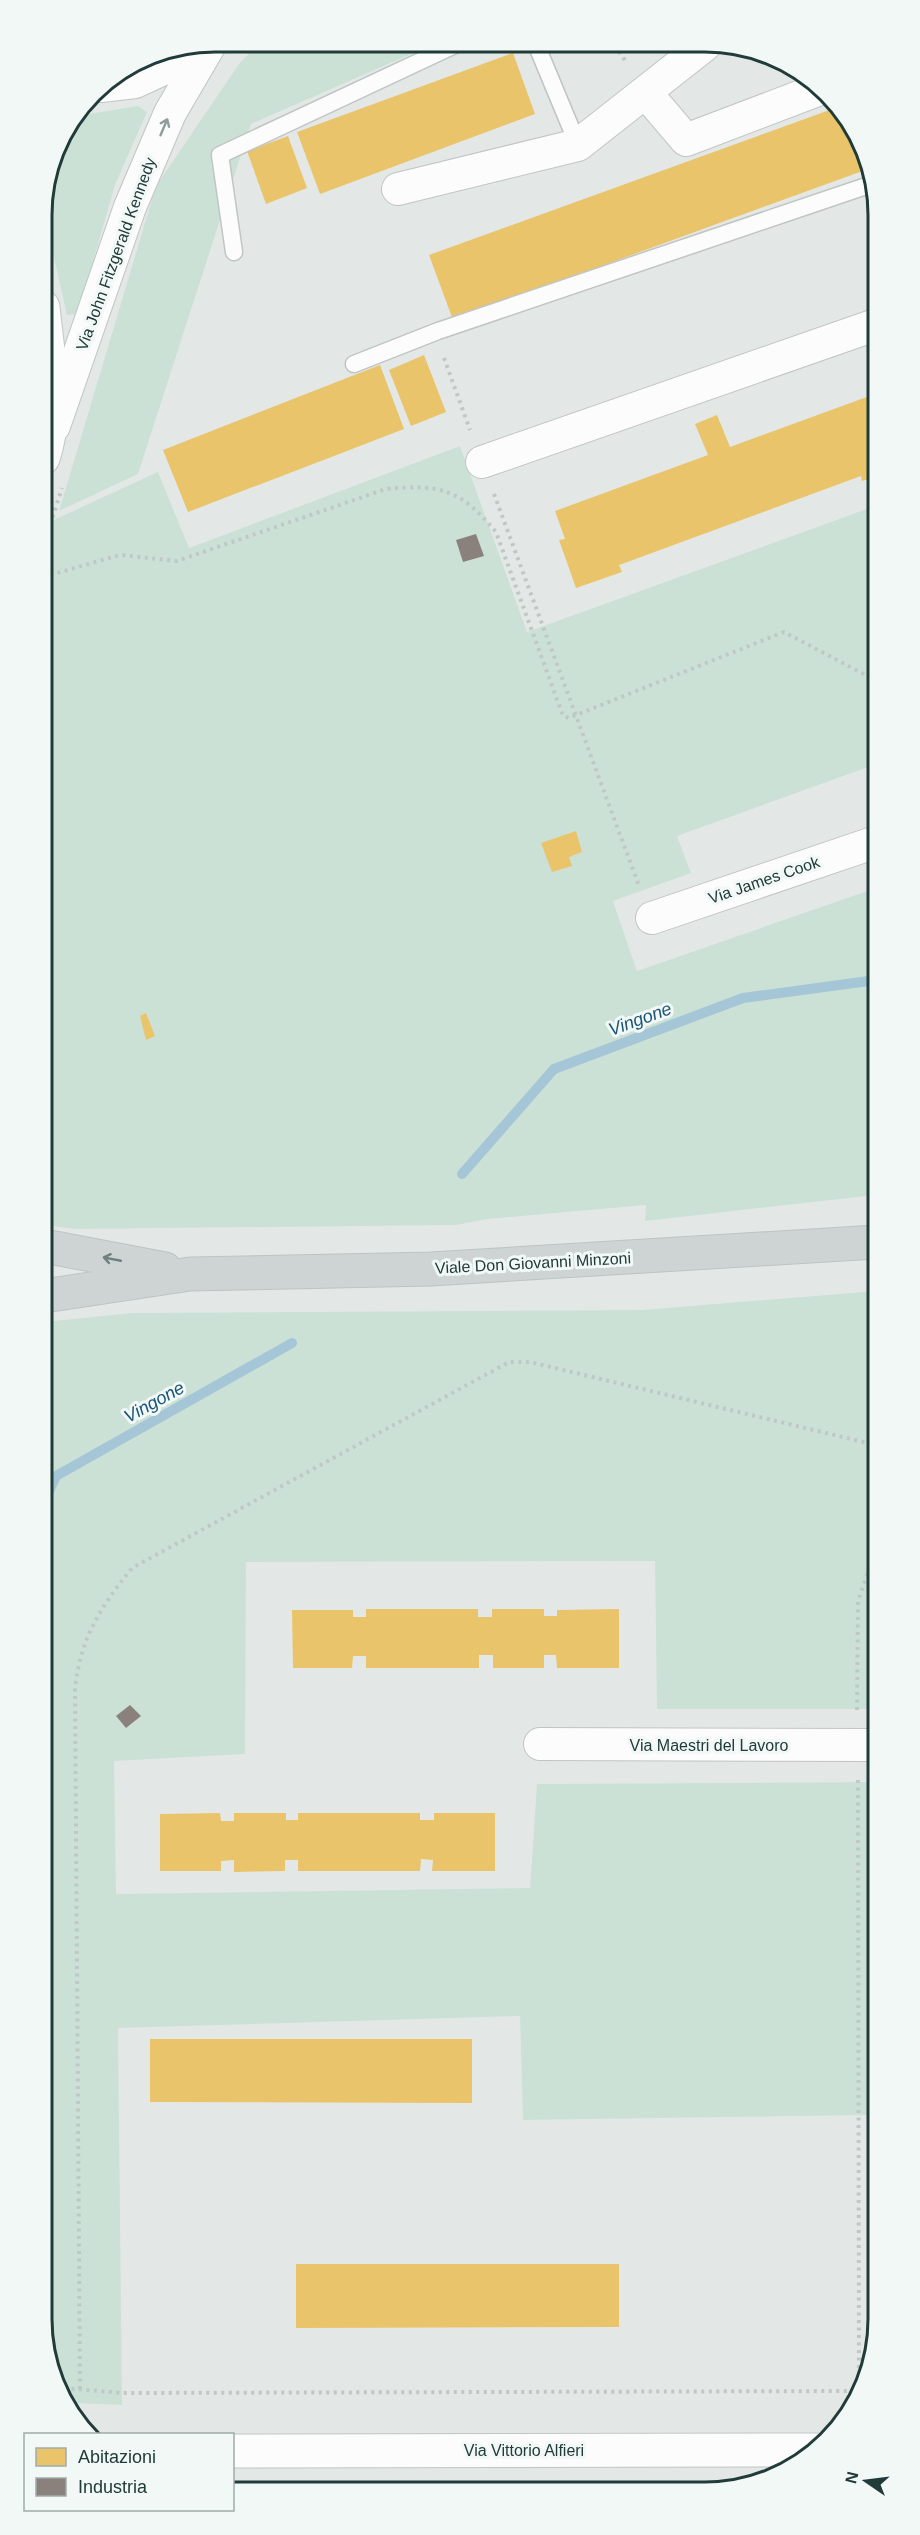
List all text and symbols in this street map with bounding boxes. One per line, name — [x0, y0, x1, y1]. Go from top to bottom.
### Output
one-way arrow — [159, 118, 170, 136]
street label: Via John Fitzgerald Kennedy — [73, 155, 159, 353]
street label: Via James Cook — [706, 853, 823, 907]
water label: Vingone — [606, 998, 674, 1040]
street label: Viale Don Giovanni Minzoni — [435, 1249, 631, 1277]
one-way arrow — [102, 1253, 122, 1264]
water label: Vingone — [120, 1377, 188, 1427]
street label: Via Maestri del Lavoro — [630, 1737, 789, 1754]
legend — [24, 2433, 234, 2511]
street label: Via Vittorio Alfieri — [464, 2442, 584, 2459]
text: Abitazioni — [78, 2447, 156, 2467]
north arrow — [836, 2451, 896, 2511]
text: N — [842, 2470, 862, 2485]
text: Industria — [78, 2477, 148, 2497]

